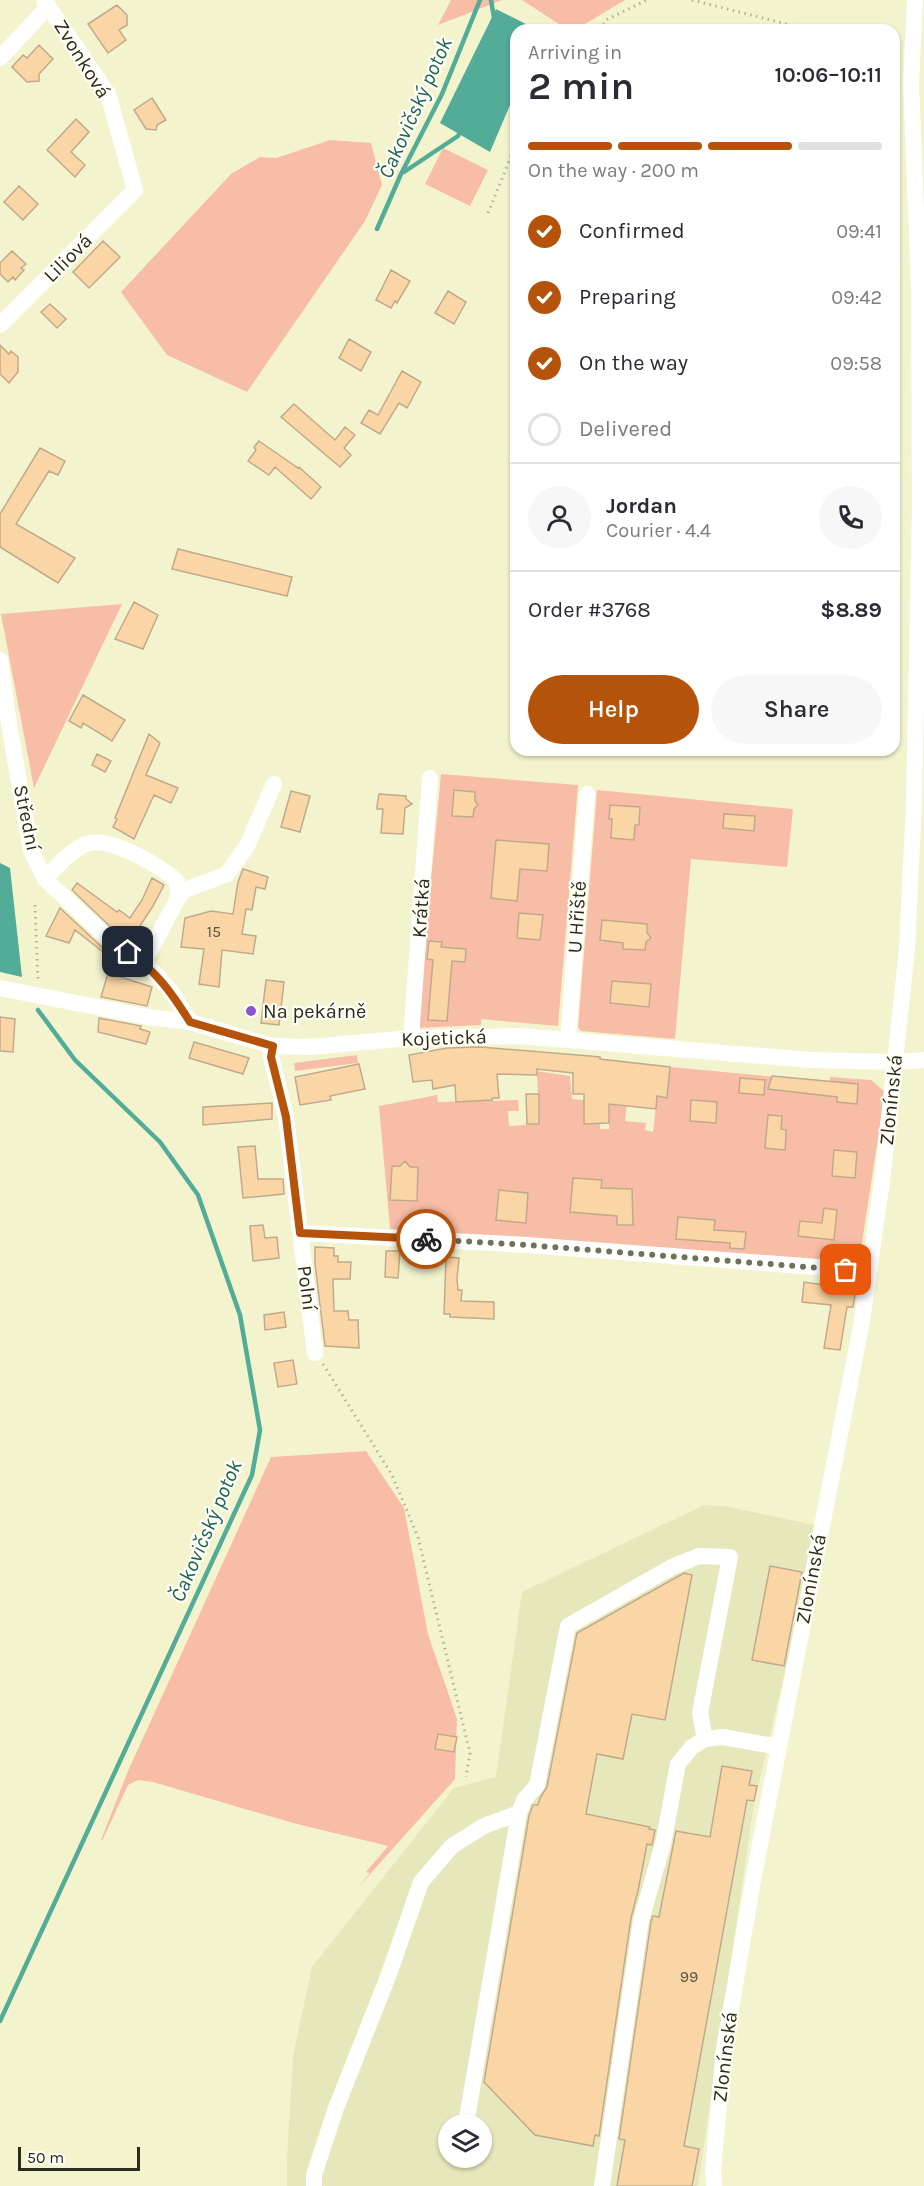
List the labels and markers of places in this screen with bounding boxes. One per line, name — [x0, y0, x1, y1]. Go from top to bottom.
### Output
pin — [102, 926, 153, 977]
place label: Na pekárně — [263, 1000, 366, 1023]
marker: Na pekárně — [244, 1004, 258, 1018]
pin — [820, 1244, 871, 1295]

